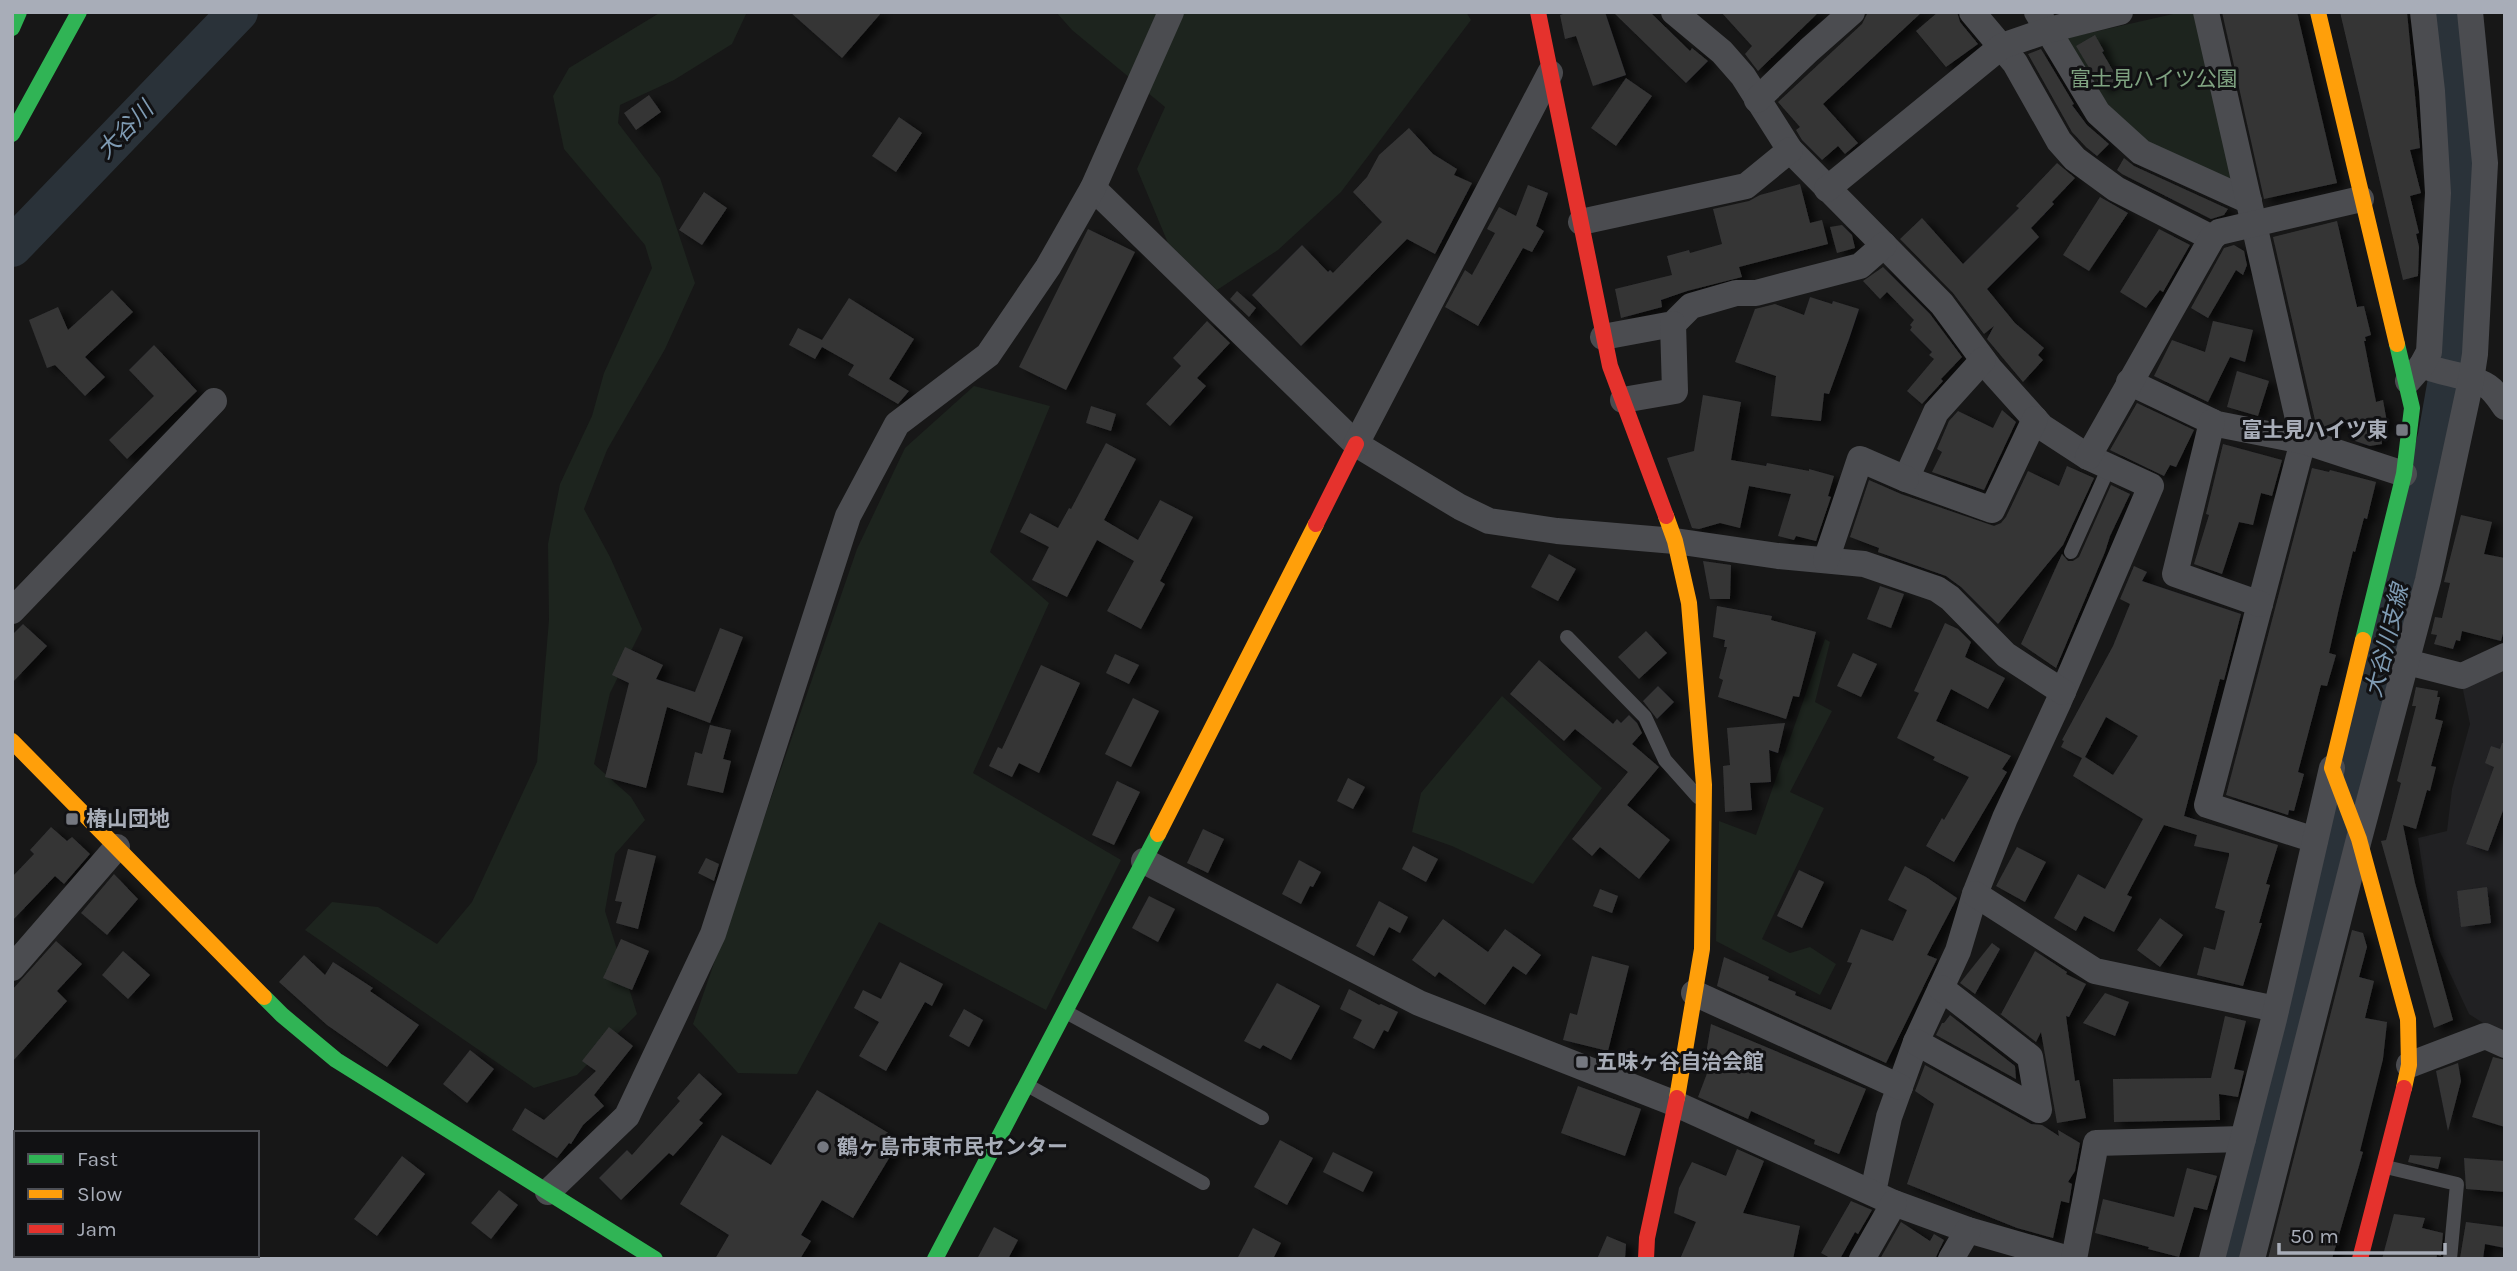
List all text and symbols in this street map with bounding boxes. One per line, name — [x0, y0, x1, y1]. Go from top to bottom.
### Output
park label: 富士見ハイツ公園 — [2070, 67, 2238, 91]
water label: 大谷川 — [91, 94, 161, 164]
place label: 富士見ハイツ東 — [2241, 418, 2388, 442]
marker: 富士見ハイツ東 — [2394, 422, 2410, 438]
water label: 大谷川支線 — [2360, 579, 2415, 700]
place label: 椿山団地 — [86, 807, 170, 831]
marker: 椿山団地 — [64, 811, 80, 827]
place label: 五味ヶ谷自治会館 — [1596, 1050, 1764, 1074]
marker: 五味ヶ谷自治会館 — [1574, 1054, 1590, 1070]
legend — [14, 1131, 259, 1257]
place label: 鶴ヶ島市東市民センター — [837, 1135, 1068, 1159]
marker: 鶴ヶ島市東市民センター — [815, 1139, 831, 1155]
text: Fast — [77, 1147, 118, 1171]
text: Slow — [77, 1182, 122, 1206]
scale bar — [2279, 1212, 2445, 1256]
text: Jam — [77, 1217, 117, 1241]
text: 50 m — [2290, 1224, 2339, 1248]

